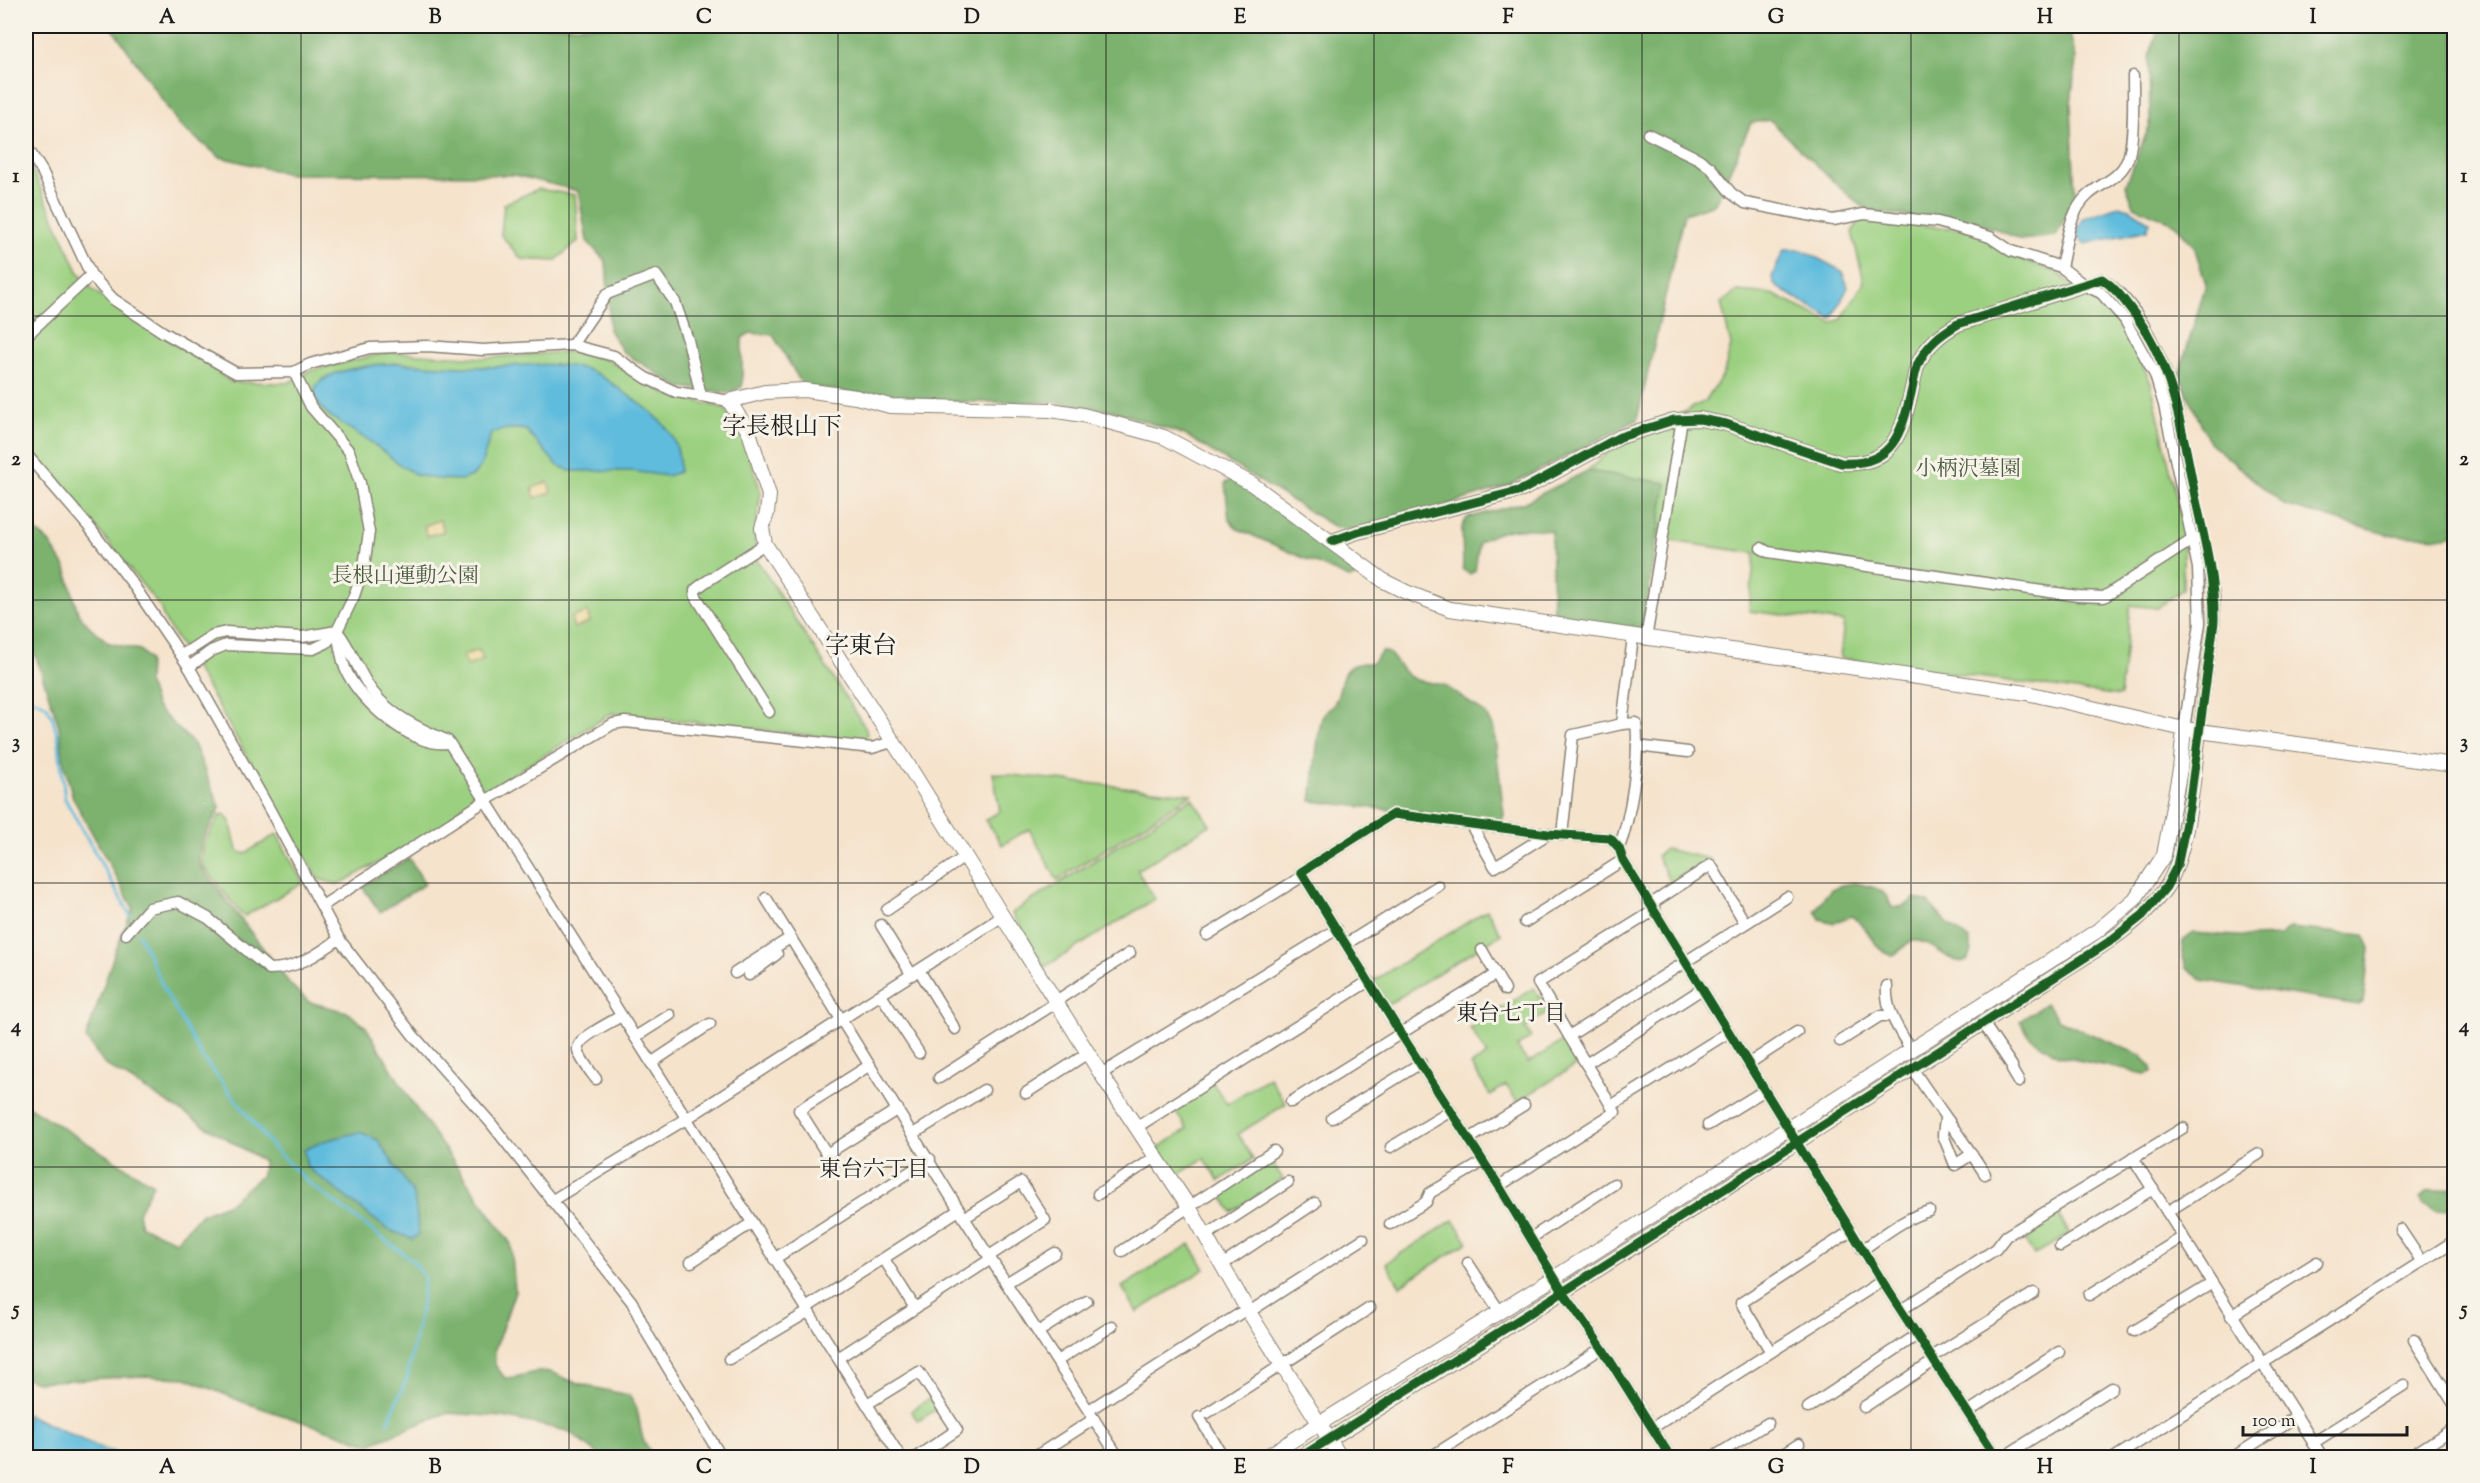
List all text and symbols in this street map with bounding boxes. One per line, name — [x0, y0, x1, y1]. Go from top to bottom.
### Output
text: A — [159, 4, 176, 33]
text: B — [429, 4, 442, 33]
text: C — [696, 4, 712, 33]
text: D — [964, 4, 980, 33]
text: E — [1234, 4, 1247, 33]
text: F — [1502, 4, 1514, 33]
text: G — [1768, 4, 1785, 33]
text: H — [2037, 4, 2053, 33]
text: I — [2310, 4, 2317, 33]
text: 1 — [13, 163, 20, 192]
text: 1 — [2461, 163, 2468, 192]
district label: 字長根山下 — [722, 411, 842, 445]
text: 2 — [11, 446, 21, 475]
text: 2 — [2459, 446, 2469, 475]
park label: 小柄沢墓園 — [1916, 455, 2021, 485]
park label: 長根山運動公園 — [332, 562, 479, 592]
district label: 字東台 — [825, 630, 897, 664]
text: 3 — [12, 729, 20, 758]
text: 3 — [2460, 729, 2468, 758]
district label: 東台七丁目 — [1456, 999, 1566, 1031]
text: 4 — [10, 1013, 21, 1042]
text: 4 — [2458, 1013, 2469, 1042]
district label: 東台六丁目 — [819, 1155, 929, 1187]
text: 5 — [11, 1296, 20, 1325]
text: 5 — [2459, 1296, 2468, 1325]
scale bar — [2243, 1399, 2406, 1437]
text: 100 m — [2252, 1409, 2296, 1435]
text: A — [159, 1454, 176, 1483]
text: B — [429, 1454, 442, 1483]
text: C — [696, 1454, 712, 1483]
text: D — [964, 1454, 980, 1483]
text: E — [1234, 1454, 1247, 1483]
text: F — [1502, 1454, 1514, 1483]
text: G — [1768, 1454, 1785, 1483]
text: H — [2037, 1454, 2053, 1483]
text: I — [2310, 1454, 2317, 1483]

